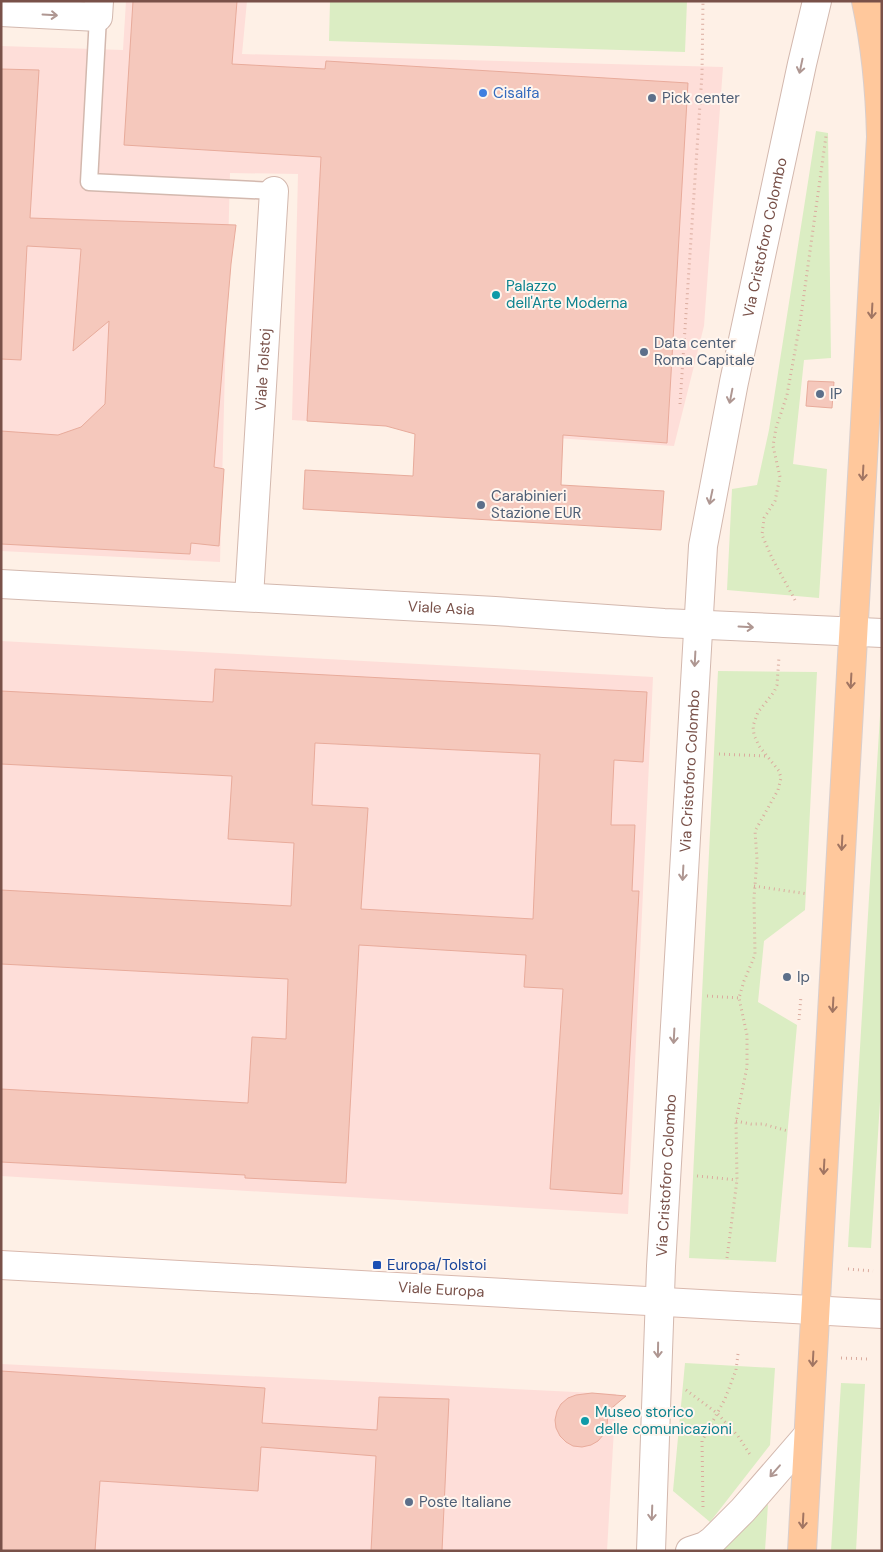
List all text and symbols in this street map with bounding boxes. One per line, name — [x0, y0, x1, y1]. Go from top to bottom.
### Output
one-way arrow — [42, 10, 58, 19]
one-way arrow — [796, 57, 805, 73]
place label: Cisalfa — [493, 83, 539, 103]
marker: Cisalfa — [477, 87, 489, 99]
place label: Pick center — [662, 88, 740, 108]
marker: Pick center — [646, 92, 658, 104]
street label: Via Cristoforo Colombo — [738, 156, 792, 319]
place label: Palazzo dell'Arte Moderna — [506, 276, 628, 313]
marker: Palazzo dell'Arte Moderna — [490, 289, 502, 301]
one-way arrow — [867, 303, 876, 319]
street label: Viale Tolstoj — [250, 328, 276, 411]
place label: Data center Roma Capitale — [654, 333, 755, 370]
marker: Data center Roma Capitale — [638, 346, 650, 358]
place label: IP — [830, 384, 843, 404]
one-way arrow — [726, 387, 735, 403]
marker: IP — [814, 388, 826, 400]
one-way arrow — [858, 465, 868, 481]
place label: Carabinieri Stazione EUR — [491, 486, 582, 523]
one-way arrow — [706, 489, 715, 505]
marker: Carabinieri Stazione EUR — [475, 499, 487, 511]
street label: Viale Asia — [407, 596, 475, 620]
one-way arrow — [738, 622, 754, 632]
one-way arrow — [691, 651, 700, 667]
one-way arrow — [847, 672, 856, 688]
street label: Via Cristoforo Colombo — [675, 689, 705, 853]
one-way arrow — [838, 835, 847, 851]
one-way arrow — [678, 865, 687, 881]
place label: Ip — [797, 967, 810, 987]
marker: Ip — [781, 971, 793, 983]
one-way arrow — [828, 997, 837, 1013]
one-way arrow — [669, 1027, 678, 1043]
street label: Via Cristoforo Colombo — [652, 1093, 681, 1257]
one-way arrow — [819, 1159, 828, 1175]
place label: Europa/Tolstoi — [387, 1255, 487, 1275]
marker: Europa/Tolstoi — [371, 1259, 383, 1271]
street label: Viale Europa — [398, 1277, 485, 1302]
one-way arrow — [653, 1342, 663, 1358]
one-way arrow — [808, 1351, 817, 1367]
place label: Museo storico delle comunicazioni — [595, 1402, 732, 1439]
marker: Museo storico delle comunicazioni — [579, 1415, 591, 1427]
one-way arrow — [770, 1465, 781, 1478]
place label: Poste Italiane — [419, 1492, 511, 1512]
marker: Poste Italiane — [403, 1496, 415, 1508]
one-way arrow — [647, 1504, 657, 1520]
one-way arrow — [799, 1513, 808, 1529]

